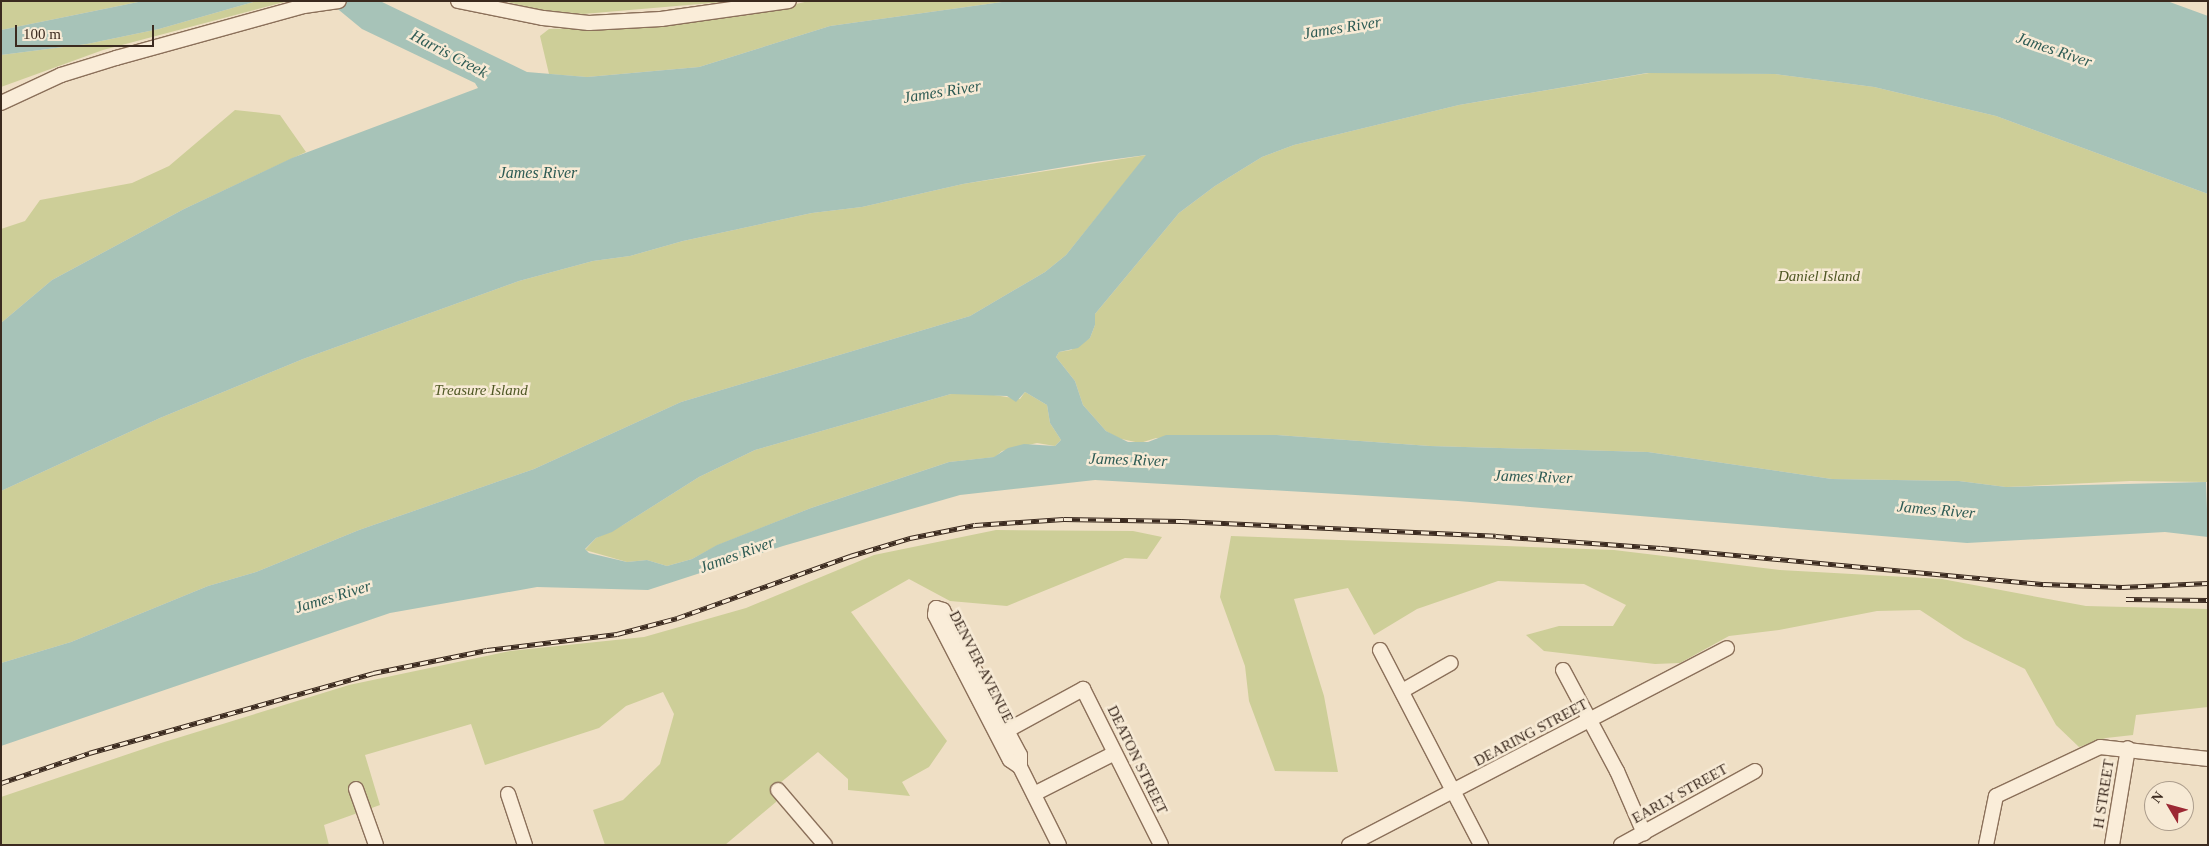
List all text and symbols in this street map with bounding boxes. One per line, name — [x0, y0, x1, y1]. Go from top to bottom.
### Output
water label: James River — [1302, 12, 1382, 44]
scale bar — [18, 15, 156, 47]
text: 100 m — [23, 26, 61, 42]
water label: Harris Creek — [407, 26, 491, 82]
water label: James River — [2014, 28, 2094, 72]
water label: James River — [902, 76, 982, 108]
water label: James River — [499, 163, 577, 183]
park label: Daniel Island — [1778, 268, 1860, 286]
park label: Treasure Island — [434, 382, 528, 400]
water label: James River — [1088, 449, 1168, 471]
water label: James River — [1493, 466, 1573, 488]
water label: James River — [1896, 497, 1976, 523]
water label: James River — [697, 533, 777, 577]
water label: James River — [293, 576, 373, 618]
street label: DENVER AVENUE — [945, 608, 1017, 726]
street label: DEARING STREET — [1471, 695, 1591, 771]
street label: DEATON STREET — [1103, 703, 1171, 817]
street label: H STREET — [2090, 758, 2118, 830]
street label: EARLY STREET — [1629, 760, 1731, 828]
north arrow — [2144, 781, 2194, 831]
text: N — [2148, 789, 2166, 806]

